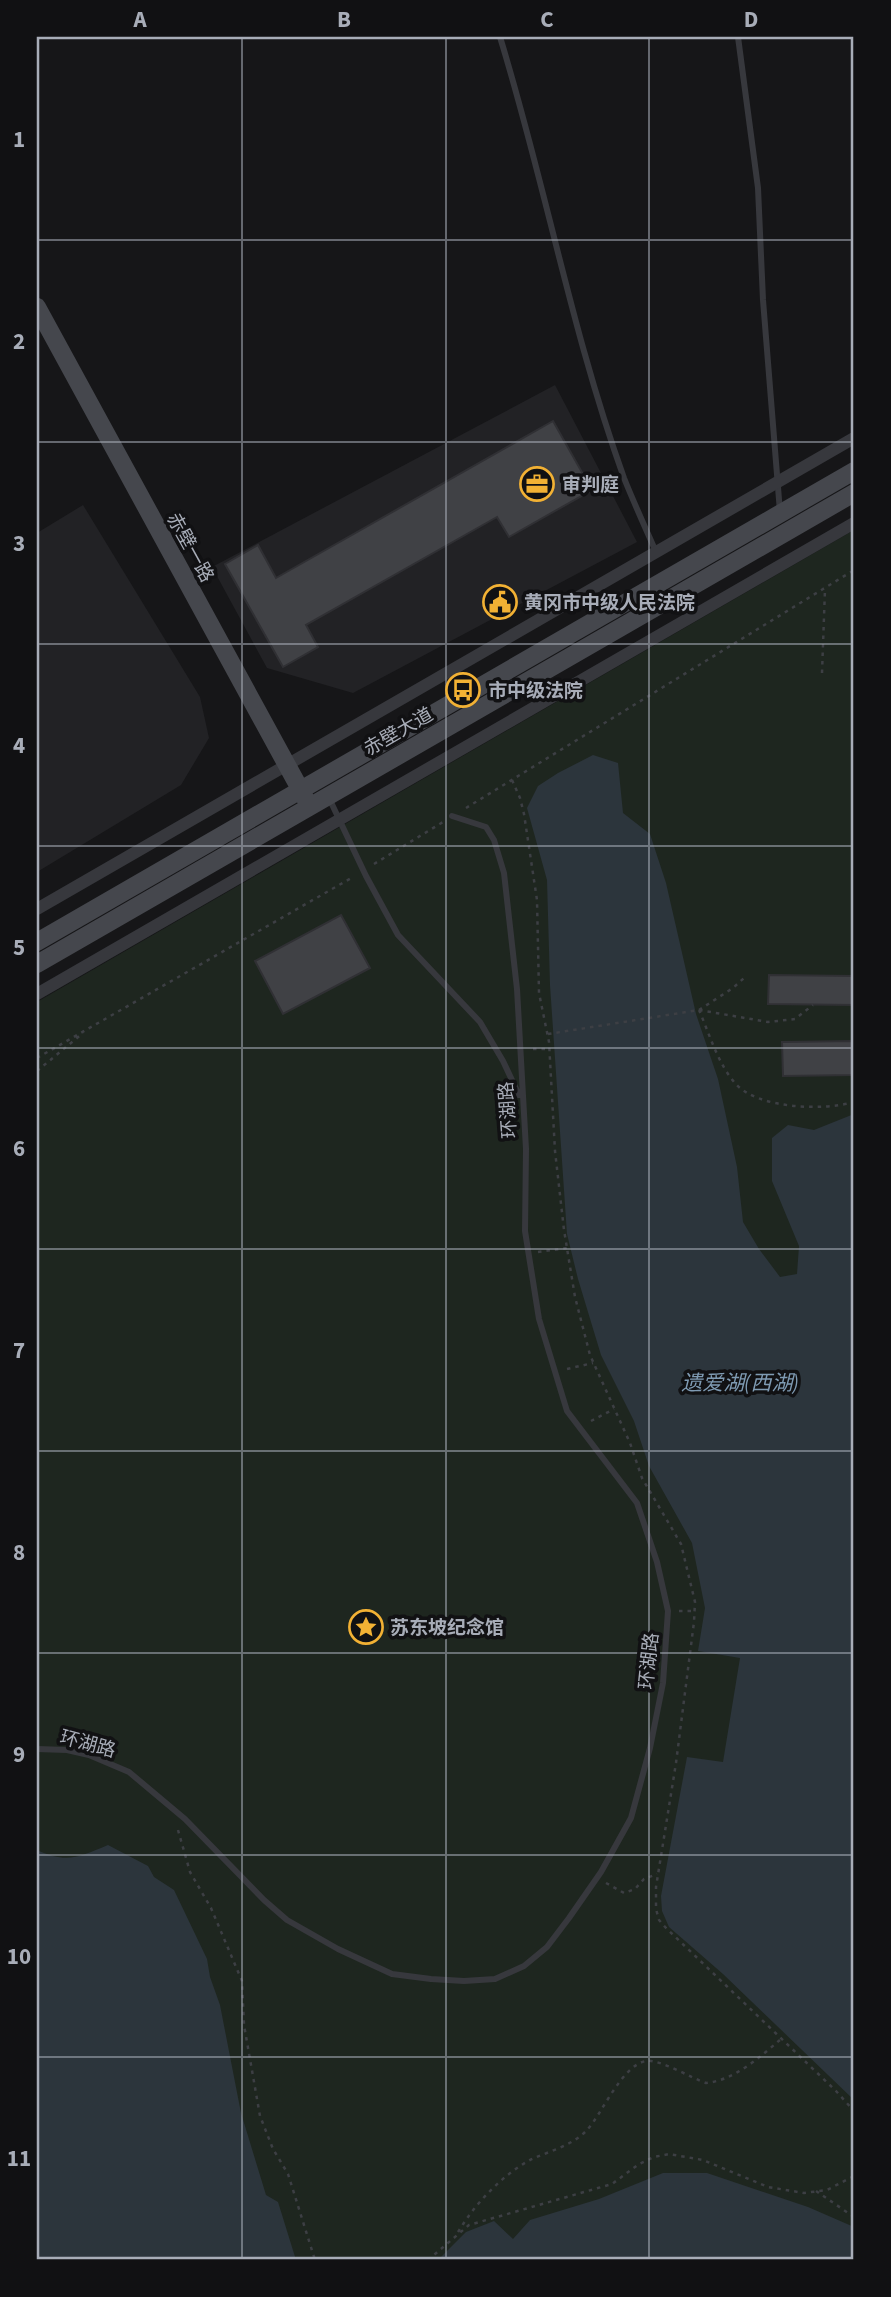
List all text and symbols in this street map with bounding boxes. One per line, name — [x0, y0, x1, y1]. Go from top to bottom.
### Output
text: A — [132, 3, 147, 36]
text: B — [337, 3, 351, 36]
text: C — [540, 3, 554, 36]
text: D — [744, 3, 758, 36]
text: 1 — [13, 123, 25, 156]
text: 2 — [13, 325, 25, 358]
office icon: 审判庭 — [518, 465, 556, 503]
place label: 审判庭 — [562, 472, 619, 499]
street label: 赤壁一路 — [159, 508, 220, 588]
text: 3 — [13, 527, 25, 560]
public building icon: 黄冈市中级人民法院 — [481, 583, 519, 621]
place label: 黄冈市中级人民法院 — [524, 590, 695, 617]
bus stop icon: 市中级法院 — [444, 671, 482, 709]
place label: 市中级法院 — [488, 678, 583, 705]
street label: 赤壁大道 — [359, 702, 438, 763]
text: 4 — [13, 729, 25, 762]
text: 5 — [13, 931, 25, 964]
street label: 环湖路 — [493, 1081, 524, 1139]
text: 6 — [13, 1132, 25, 1165]
text: 7 — [13, 1334, 25, 1367]
water label: 遗爱湖(西湖) — [681, 1368, 799, 1398]
text: 8 — [13, 1536, 25, 1569]
place icon: 苏东坡纪念馆 — [347, 1608, 385, 1646]
place label: 苏东坡纪念馆 — [390, 1615, 504, 1642]
street label: 环湖路 — [633, 1631, 666, 1691]
street label: 环湖路 — [57, 1724, 119, 1765]
text: 9 — [13, 1738, 25, 1771]
text: 10 — [7, 1940, 31, 1973]
text: 11 — [7, 2142, 31, 2175]

